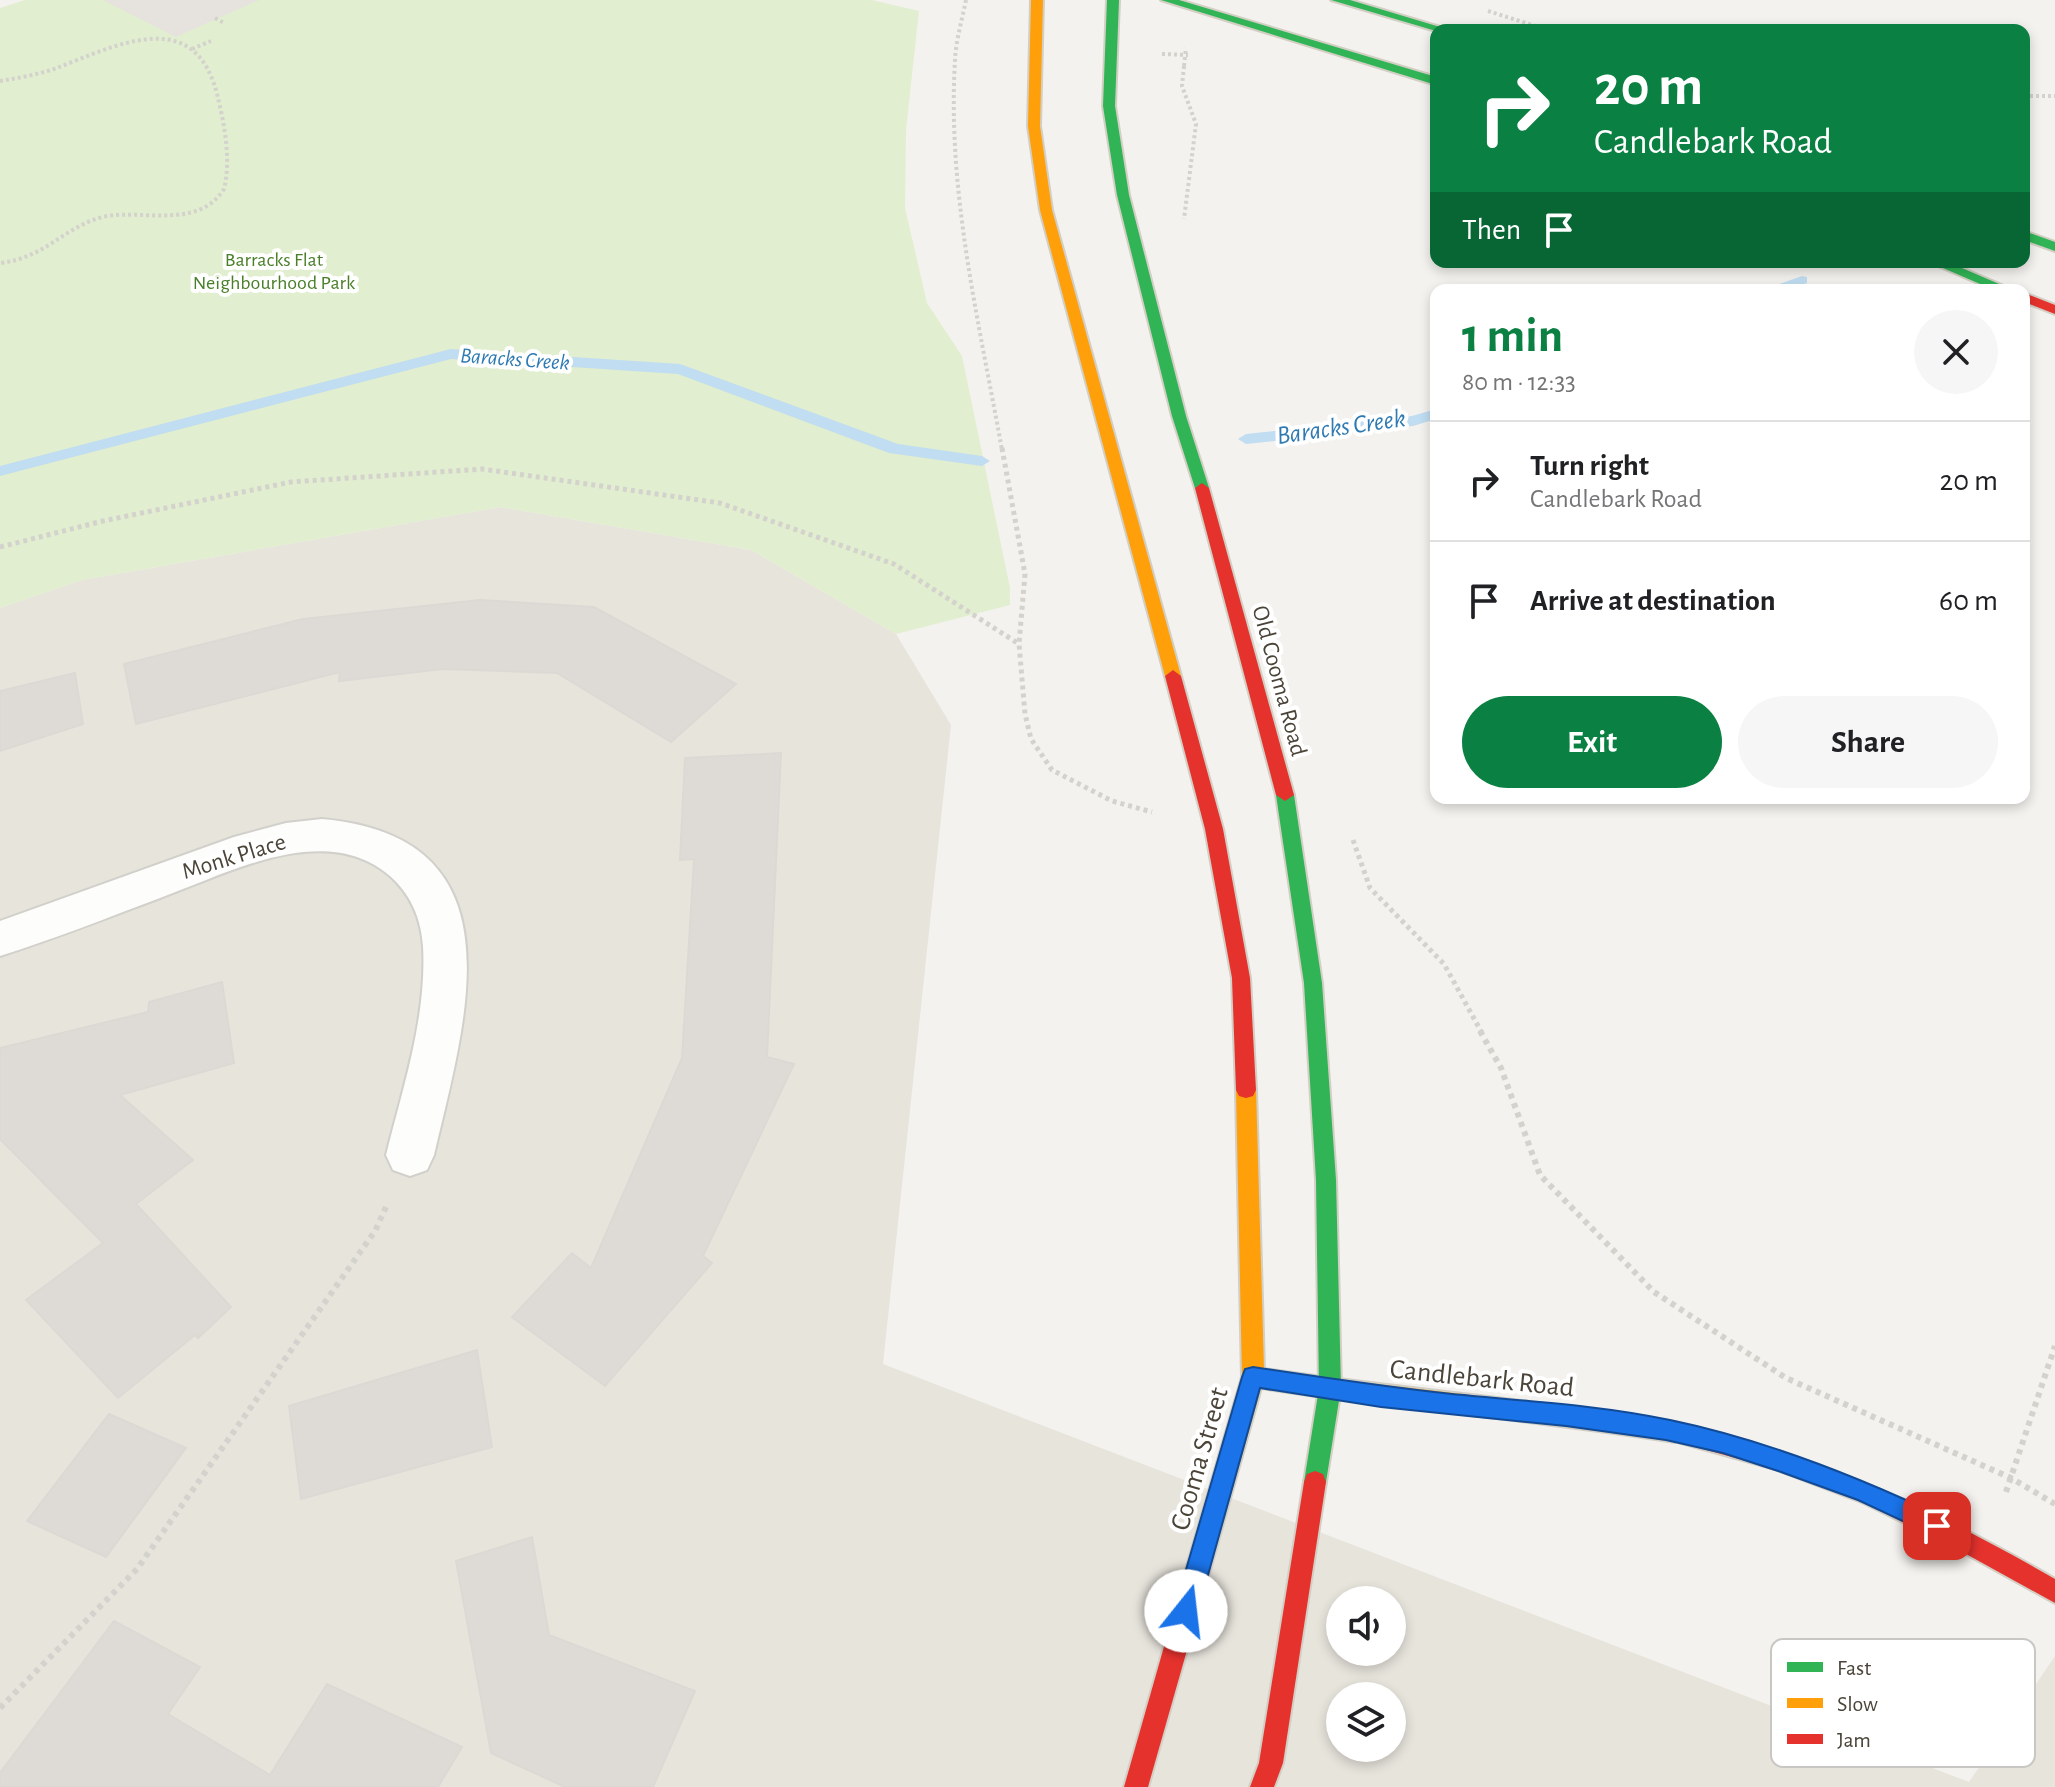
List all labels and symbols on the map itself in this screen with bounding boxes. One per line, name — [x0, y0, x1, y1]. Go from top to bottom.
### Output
park label: Barracks Flat Neighbourhood Park — [193, 250, 355, 293]
water label: Baracks Creek — [460, 344, 570, 374]
water label: Baracks Creek — [1275, 405, 1407, 449]
street label: Old Cooma Road — [1247, 603, 1311, 759]
street label: Monk Place — [179, 830, 289, 884]
street label: Candlebark Road — [1388, 1355, 1576, 1403]
street label: Cooma Street — [1166, 1384, 1234, 1534]
pin — [1903, 1492, 1971, 1560]
position arrow — [1144, 1569, 1228, 1653]
legend — [1771, 1639, 2035, 1767]
text: Fast — [1837, 1657, 1871, 1679]
text: Slow — [1837, 1693, 1878, 1715]
text: Jam — [1837, 1729, 1871, 1751]

